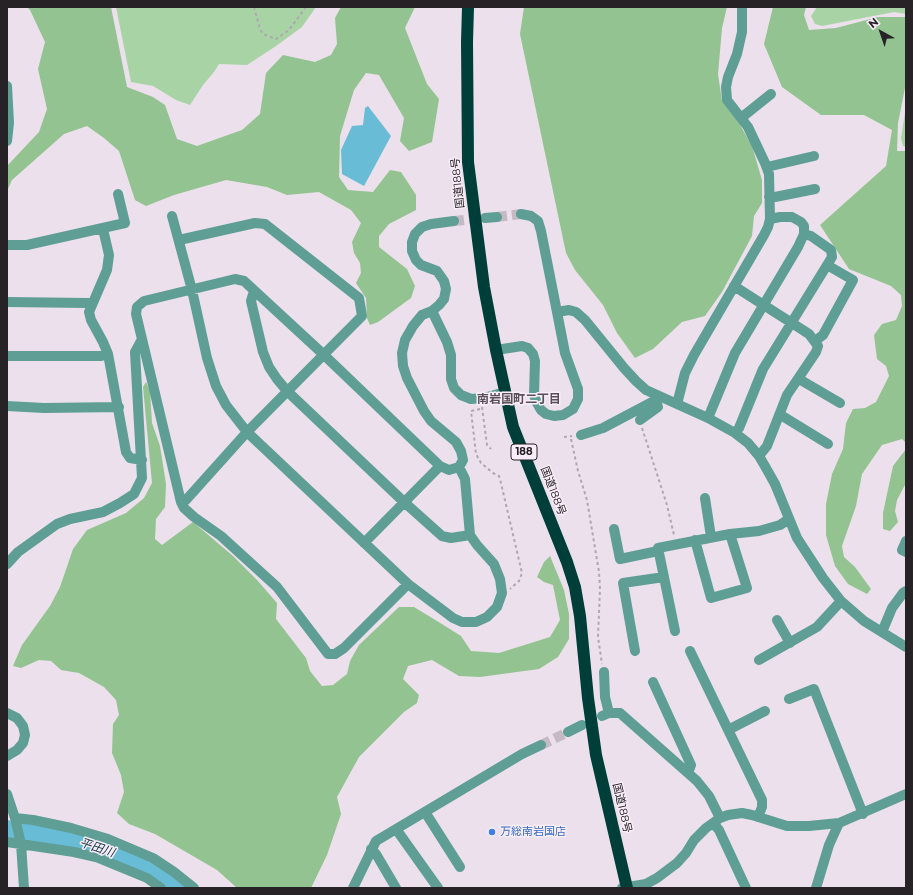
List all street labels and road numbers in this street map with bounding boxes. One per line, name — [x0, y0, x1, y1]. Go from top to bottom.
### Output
street label: 国道188号 — [449, 157, 467, 209]
road number: 188 — [511, 444, 537, 460]
street label: 国道188号 — [538, 465, 568, 517]
street label: 国道188号 — [610, 782, 634, 834]

